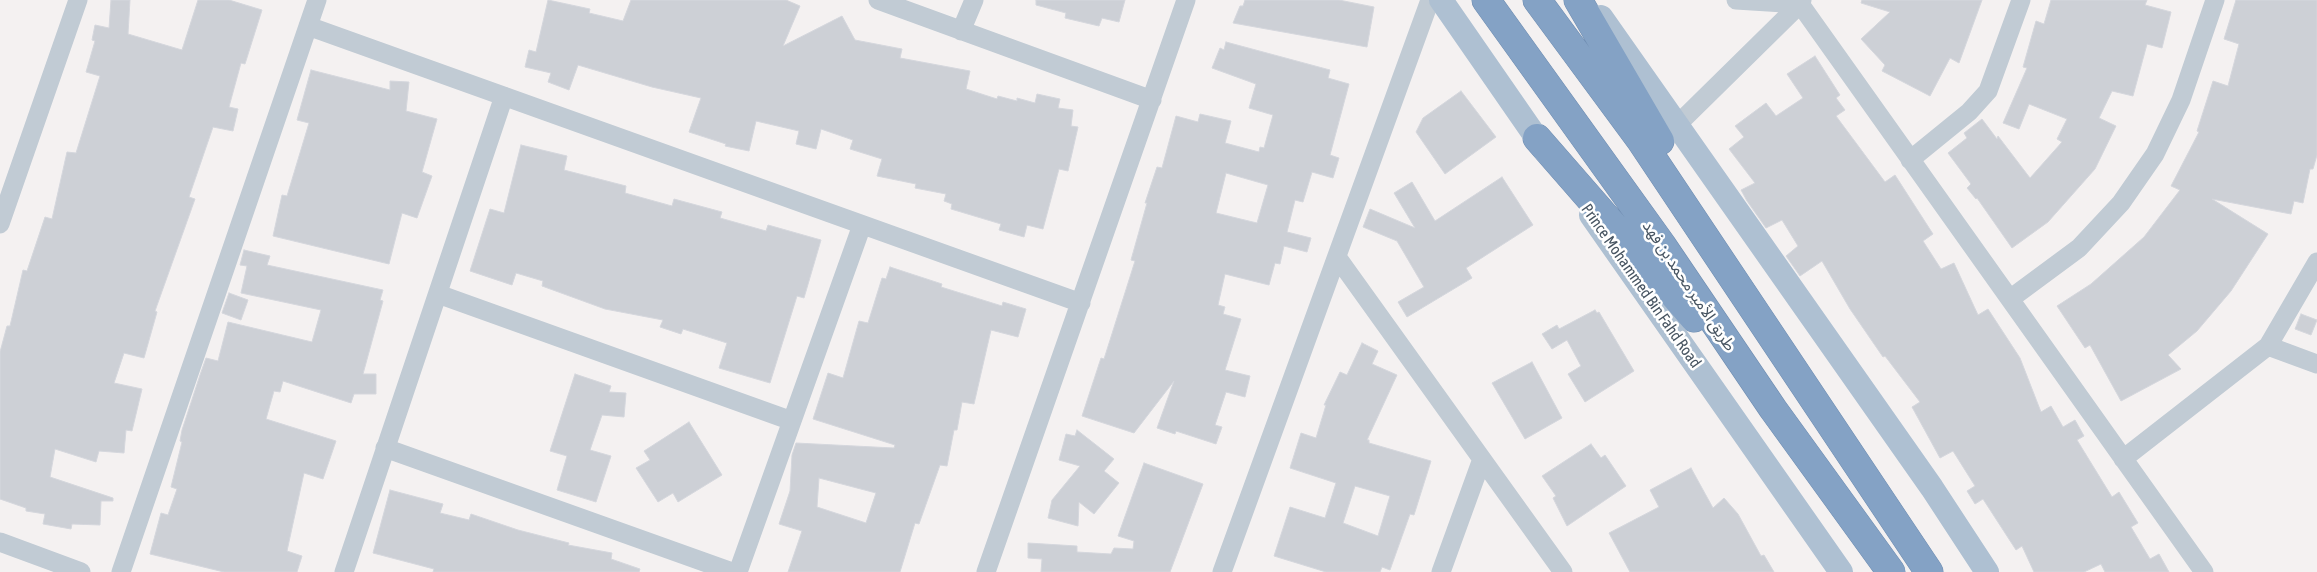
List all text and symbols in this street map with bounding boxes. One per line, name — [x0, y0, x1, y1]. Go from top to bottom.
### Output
street label: Prince Mohammed Bin Fahd Road — [1577, 200, 1705, 372]
street label: طريق الأمير محمد بن فهد — [1638, 217, 1740, 355]

